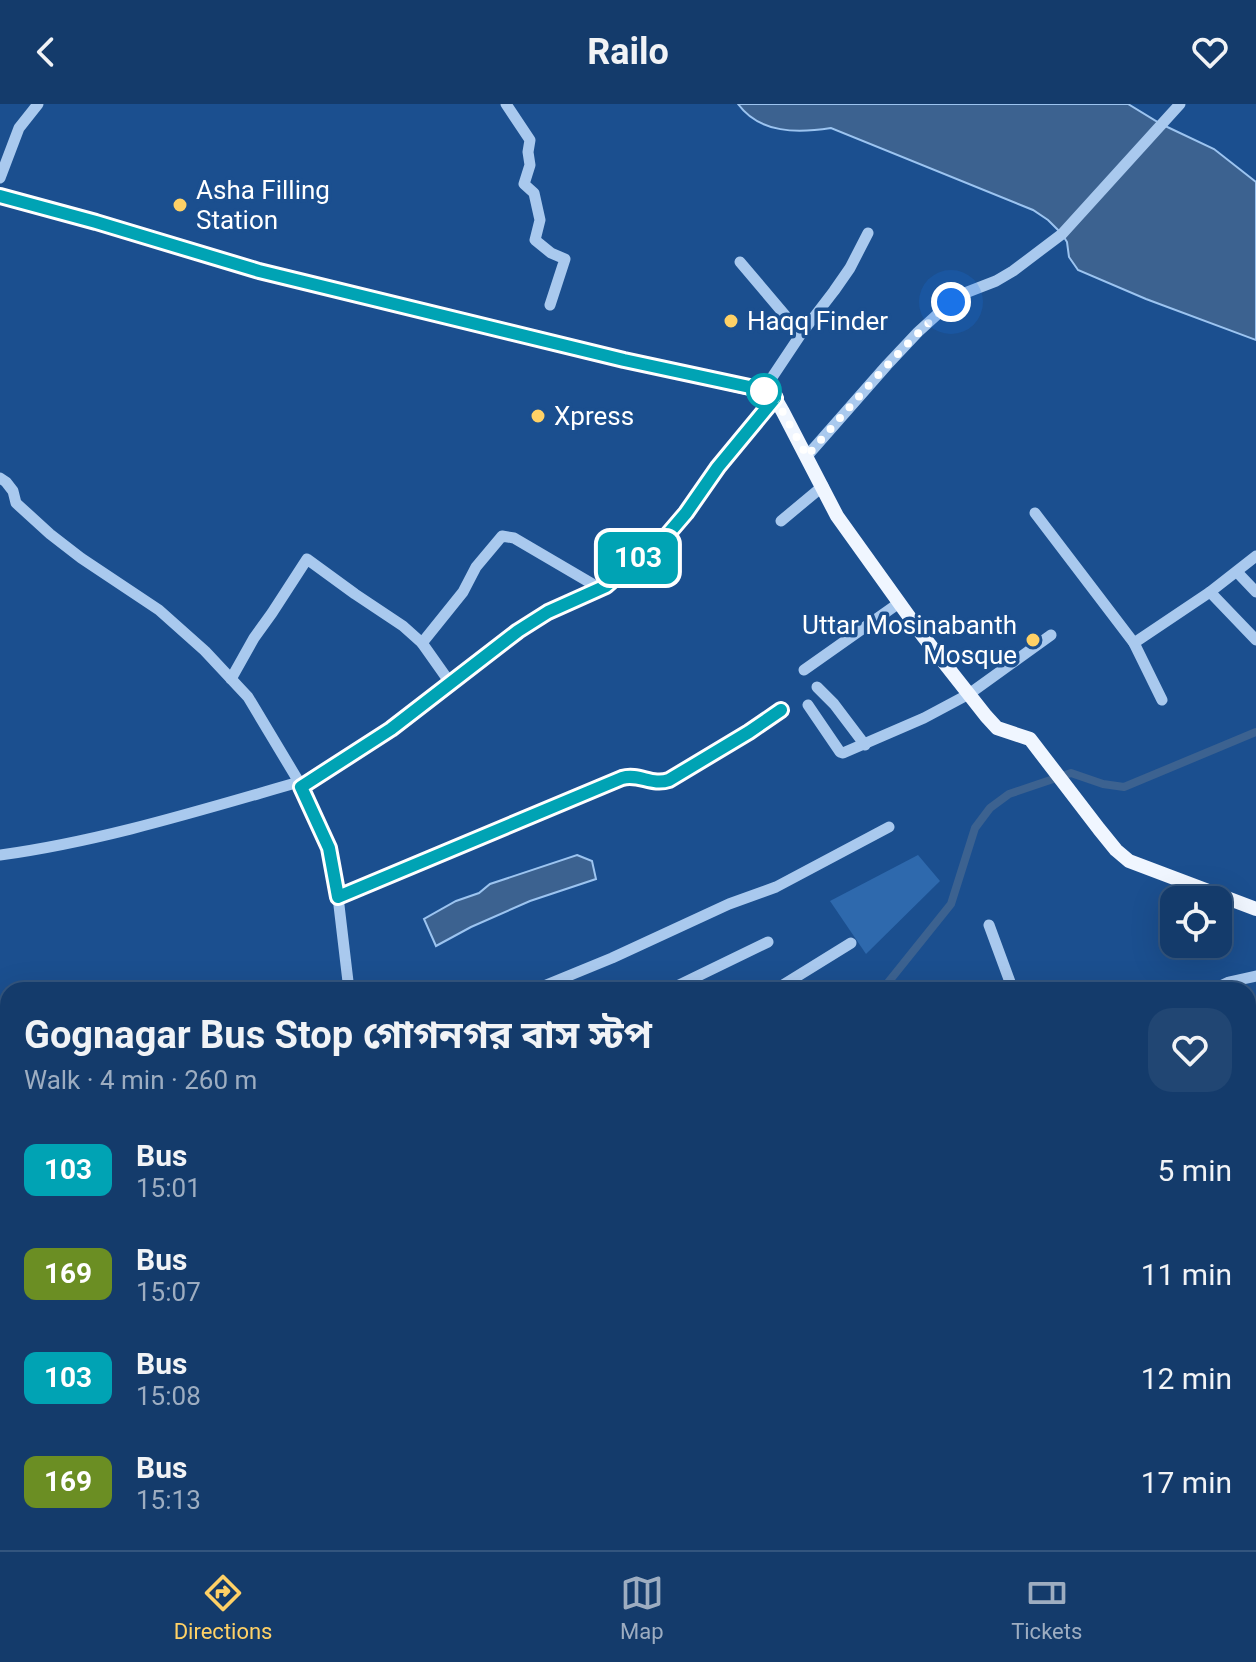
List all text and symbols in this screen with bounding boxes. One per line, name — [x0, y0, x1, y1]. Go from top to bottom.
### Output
icon: back — [24, 30, 68, 74]
icon: heart — [1188, 30, 1232, 74]
text: Railo — [587, 31, 669, 73]
place label: Asha Filling Station — [196, 175, 330, 235]
marker: Asha Filling Station — [171, 196, 189, 214]
your location — [931, 282, 971, 322]
place label: Haqq Finder — [747, 306, 888, 336]
marker: Haqq Finder — [722, 312, 740, 330]
unlabelled marker — [747, 374, 781, 408]
place label: Xpress — [554, 401, 634, 431]
marker: Xpress — [529, 407, 547, 425]
line badge: 103 — [592, 532, 684, 584]
text: 103 — [614, 541, 662, 574]
place label: Uttar Mosinabanth Mosque — [802, 610, 1017, 670]
marker: Uttar Mosinabanth Mosque — [1024, 631, 1042, 649]
map controls — [1160, 886, 1232, 958]
button: locate — [1160, 886, 1232, 958]
button: heart — [1148, 1008, 1232, 1092]
text: Gognagar Bus Stop গোগনগর বাস স্টপ — [24, 1013, 652, 1057]
text: Walk · 4 min · 260 m — [24, 1065, 257, 1095]
text: Bus — [136, 1138, 187, 1173]
text: 103 — [44, 1153, 92, 1186]
text: 5 min — [1158, 1153, 1232, 1188]
text: 15:01 — [136, 1173, 201, 1203]
text: Bus — [136, 1242, 187, 1277]
text: 169 — [44, 1257, 92, 1290]
text: 11 min — [1141, 1257, 1232, 1292]
text: 15:07 — [136, 1277, 201, 1307]
text: Bus — [136, 1346, 187, 1381]
text: 103 — [44, 1361, 92, 1394]
text: 12 min — [1141, 1361, 1232, 1396]
text: 15:08 — [136, 1381, 201, 1411]
text: Bus — [136, 1450, 187, 1485]
text: 169 — [44, 1465, 92, 1498]
text: 17 min — [1141, 1465, 1232, 1500]
text: 15:13 — [136, 1485, 201, 1515]
tab: Directions — [174, 1571, 272, 1644]
tab: Map — [620, 1571, 664, 1644]
tab: Tickets — [1011, 1571, 1082, 1644]

